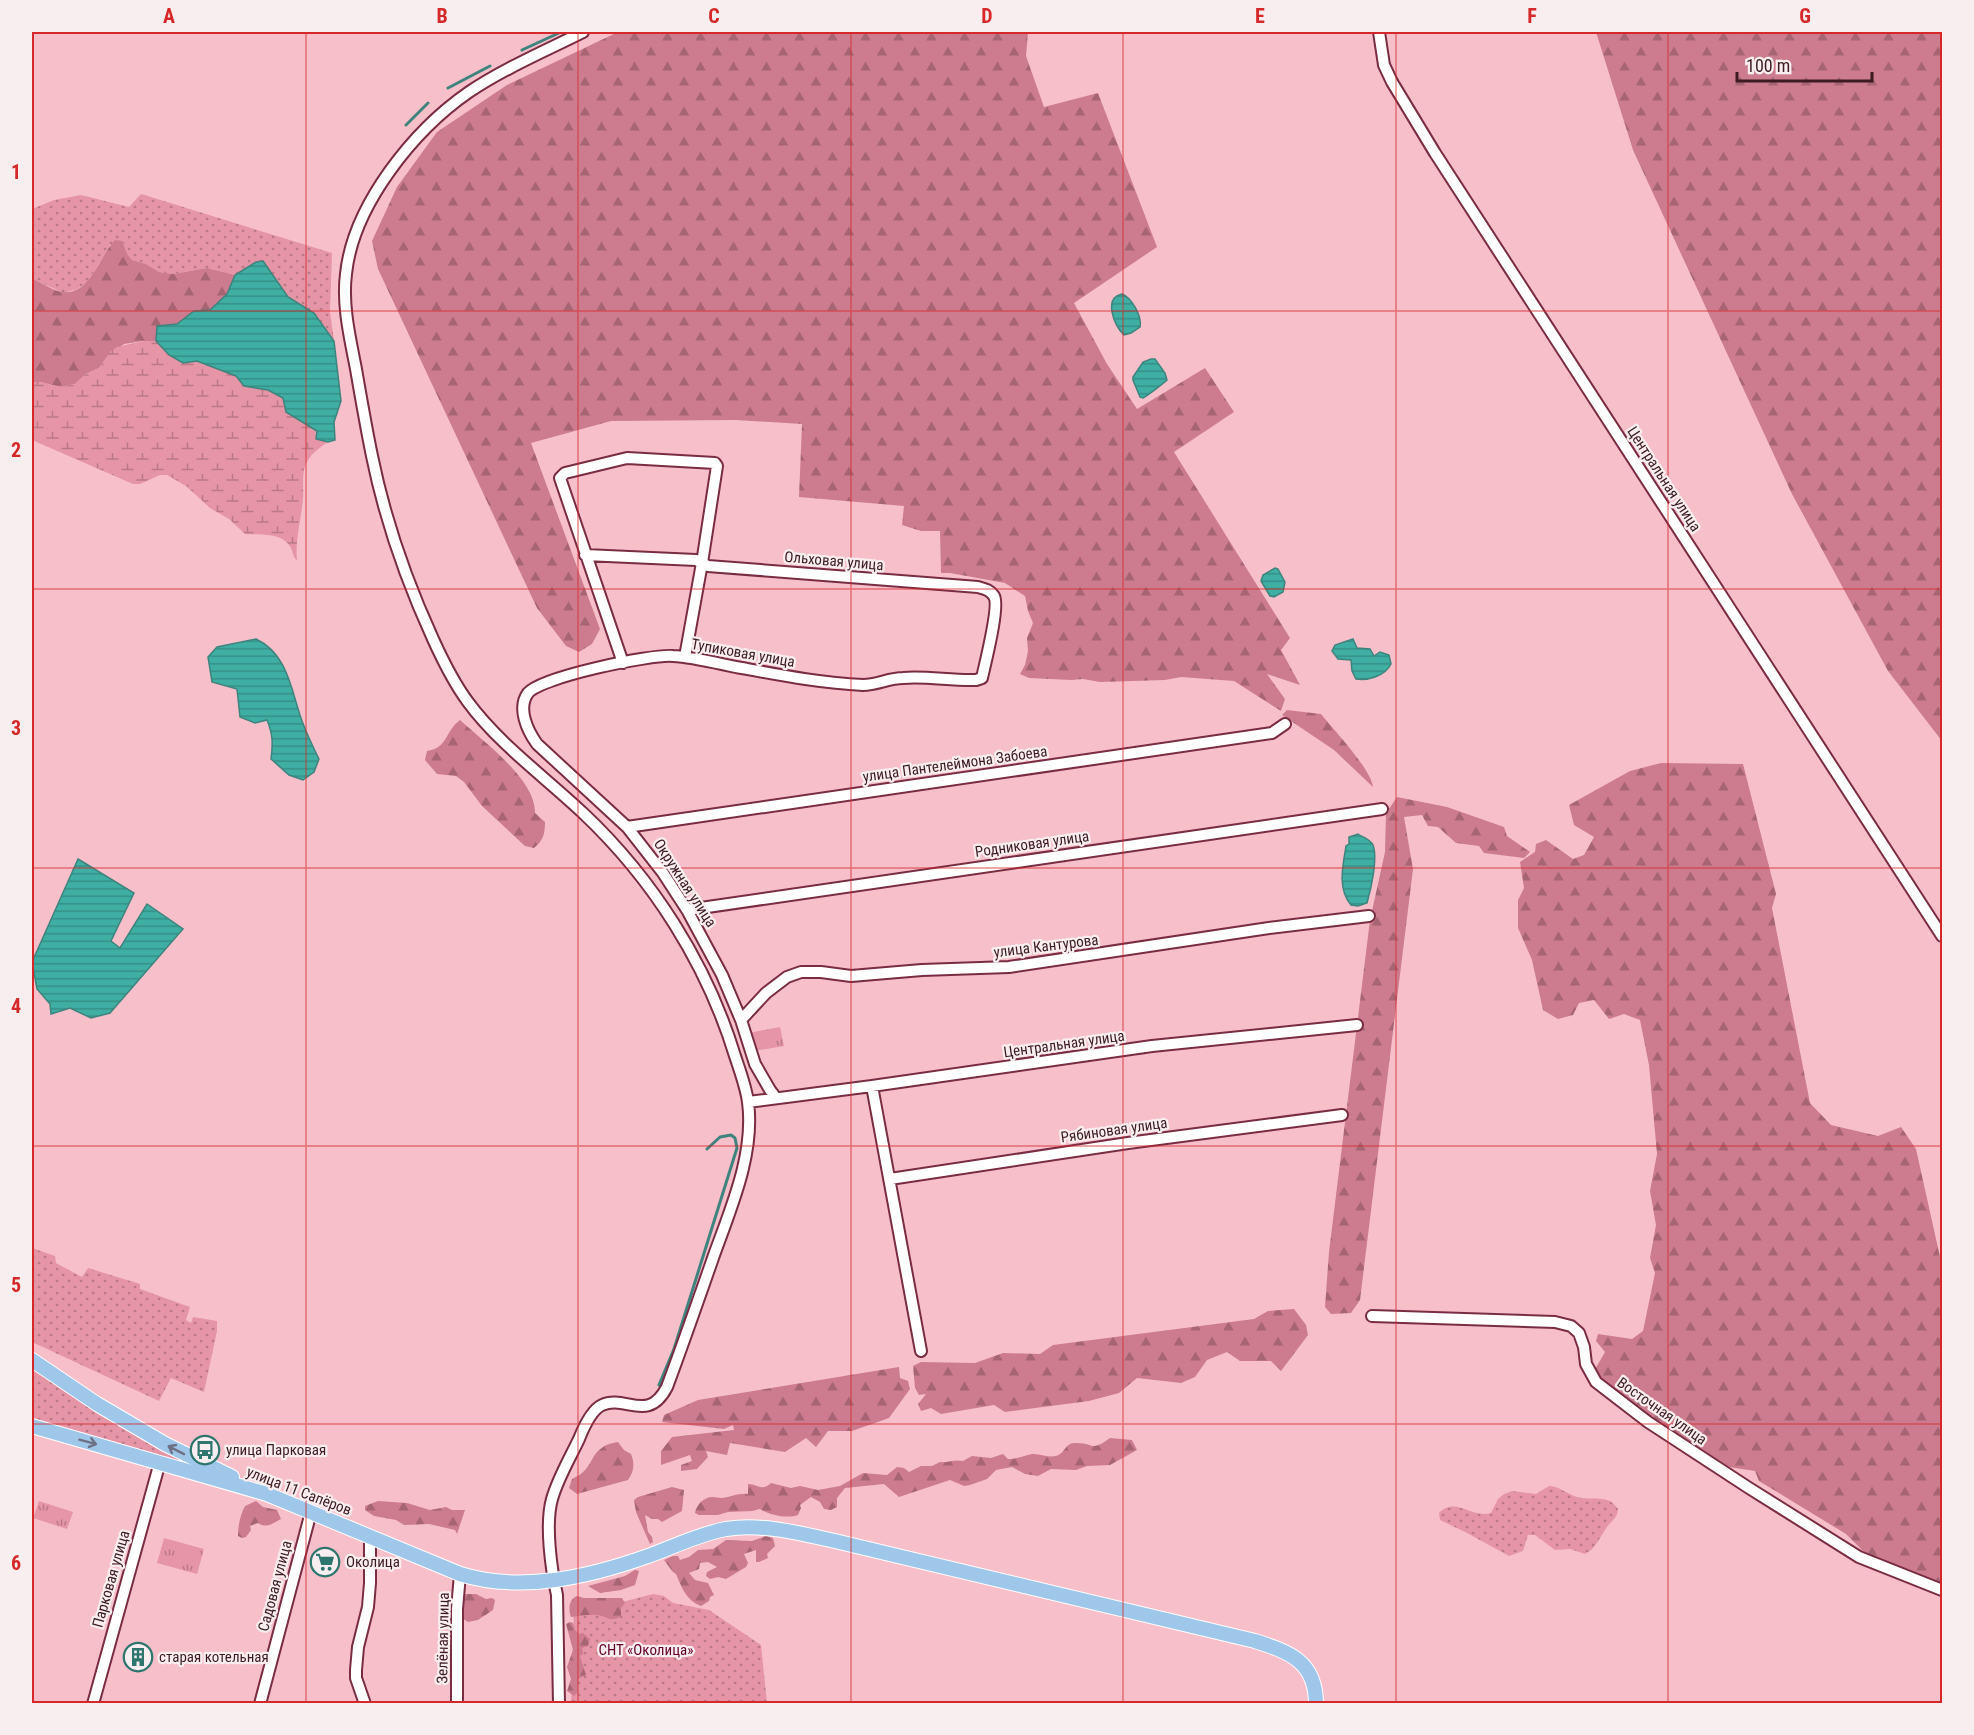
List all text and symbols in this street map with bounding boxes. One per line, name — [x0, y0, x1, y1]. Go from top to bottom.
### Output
text: A — [163, 4, 175, 28]
text: B — [436, 4, 448, 28]
text: C — [708, 4, 720, 28]
text: D — [981, 4, 993, 28]
text: E — [1255, 4, 1265, 28]
text: F — [1527, 4, 1537, 28]
text: G — [1799, 4, 1811, 28]
scale bar — [1737, 45, 1872, 83]
text: 100 m — [1746, 55, 1790, 76]
text: 1 — [11, 160, 21, 184]
street label: Центральная улица — [1623, 423, 1705, 535]
text: 2 — [11, 438, 21, 462]
street label: Ольховая улица — [784, 548, 884, 574]
street label: Тупиковая улица — [690, 635, 796, 671]
text: 3 — [11, 716, 21, 740]
street label: улица Пантелеймона Забоева — [862, 742, 1048, 786]
street label: Родниковая улица — [974, 827, 1090, 861]
street label: Окружная улица — [650, 836, 720, 930]
street label: улица Кантурова — [993, 931, 1099, 961]
text: 4 — [11, 994, 21, 1018]
street label: Центральная улица — [1002, 1027, 1126, 1061]
street label: Рябиновая улица — [1060, 1114, 1168, 1146]
text: 5 — [11, 1273, 21, 1297]
street label: Восточная улица — [1614, 1373, 1710, 1449]
bus stop icon: улица Парковая — [189, 1434, 221, 1466]
one-way arrow — [78, 1436, 97, 1448]
place label: улица Парковая — [226, 1441, 326, 1459]
one-way arrow — [168, 1444, 186, 1455]
street label: улица 11 Сапёров — [244, 1463, 354, 1519]
street label: Парковая улица — [89, 1528, 133, 1630]
street label: Садовая улица — [254, 1539, 296, 1633]
supermarket icon: Околица — [309, 1546, 341, 1578]
text: 6 — [11, 1551, 21, 1575]
place label: Околица — [346, 1553, 400, 1571]
street label: Зелёная улица — [433, 1592, 453, 1684]
building icon: старая котельная — [122, 1641, 154, 1673]
park label: СНТ «Околица» — [599, 1641, 693, 1659]
place label: старая котельная — [159, 1648, 269, 1666]

